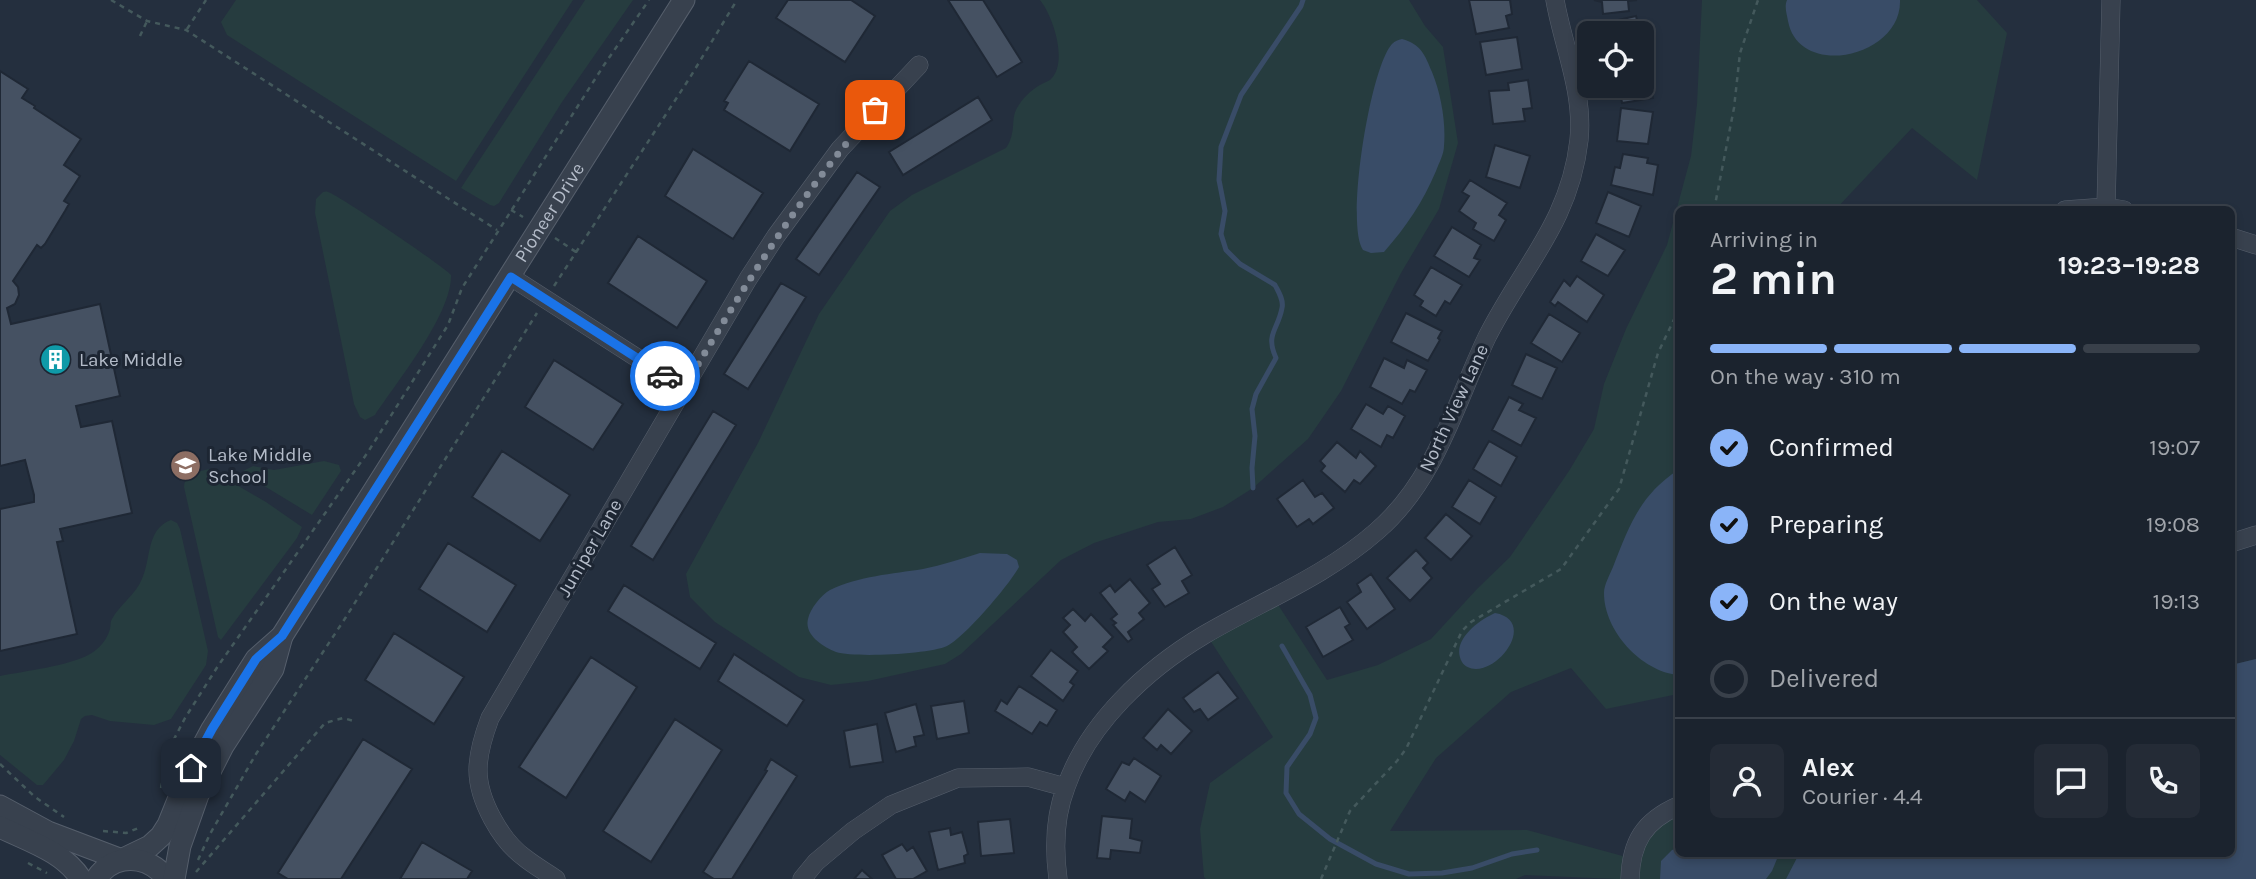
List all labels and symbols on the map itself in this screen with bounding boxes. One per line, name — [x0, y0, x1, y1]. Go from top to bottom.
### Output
pin — [845, 80, 905, 140]
street label: Pioneer Drive — [510, 159, 589, 266]
courier — [630, 341, 700, 411]
street label: North View Lane — [1415, 341, 1493, 475]
building icon: Lake Middle — [39, 343, 73, 377]
place label: Lake Middle — [79, 349, 183, 371]
place label: Lake Middle School — [208, 444, 312, 488]
school or university icon: Lake Middle School — [168, 449, 202, 483]
street label: Juniper Lane — [553, 495, 627, 601]
pin — [161, 738, 221, 798]

